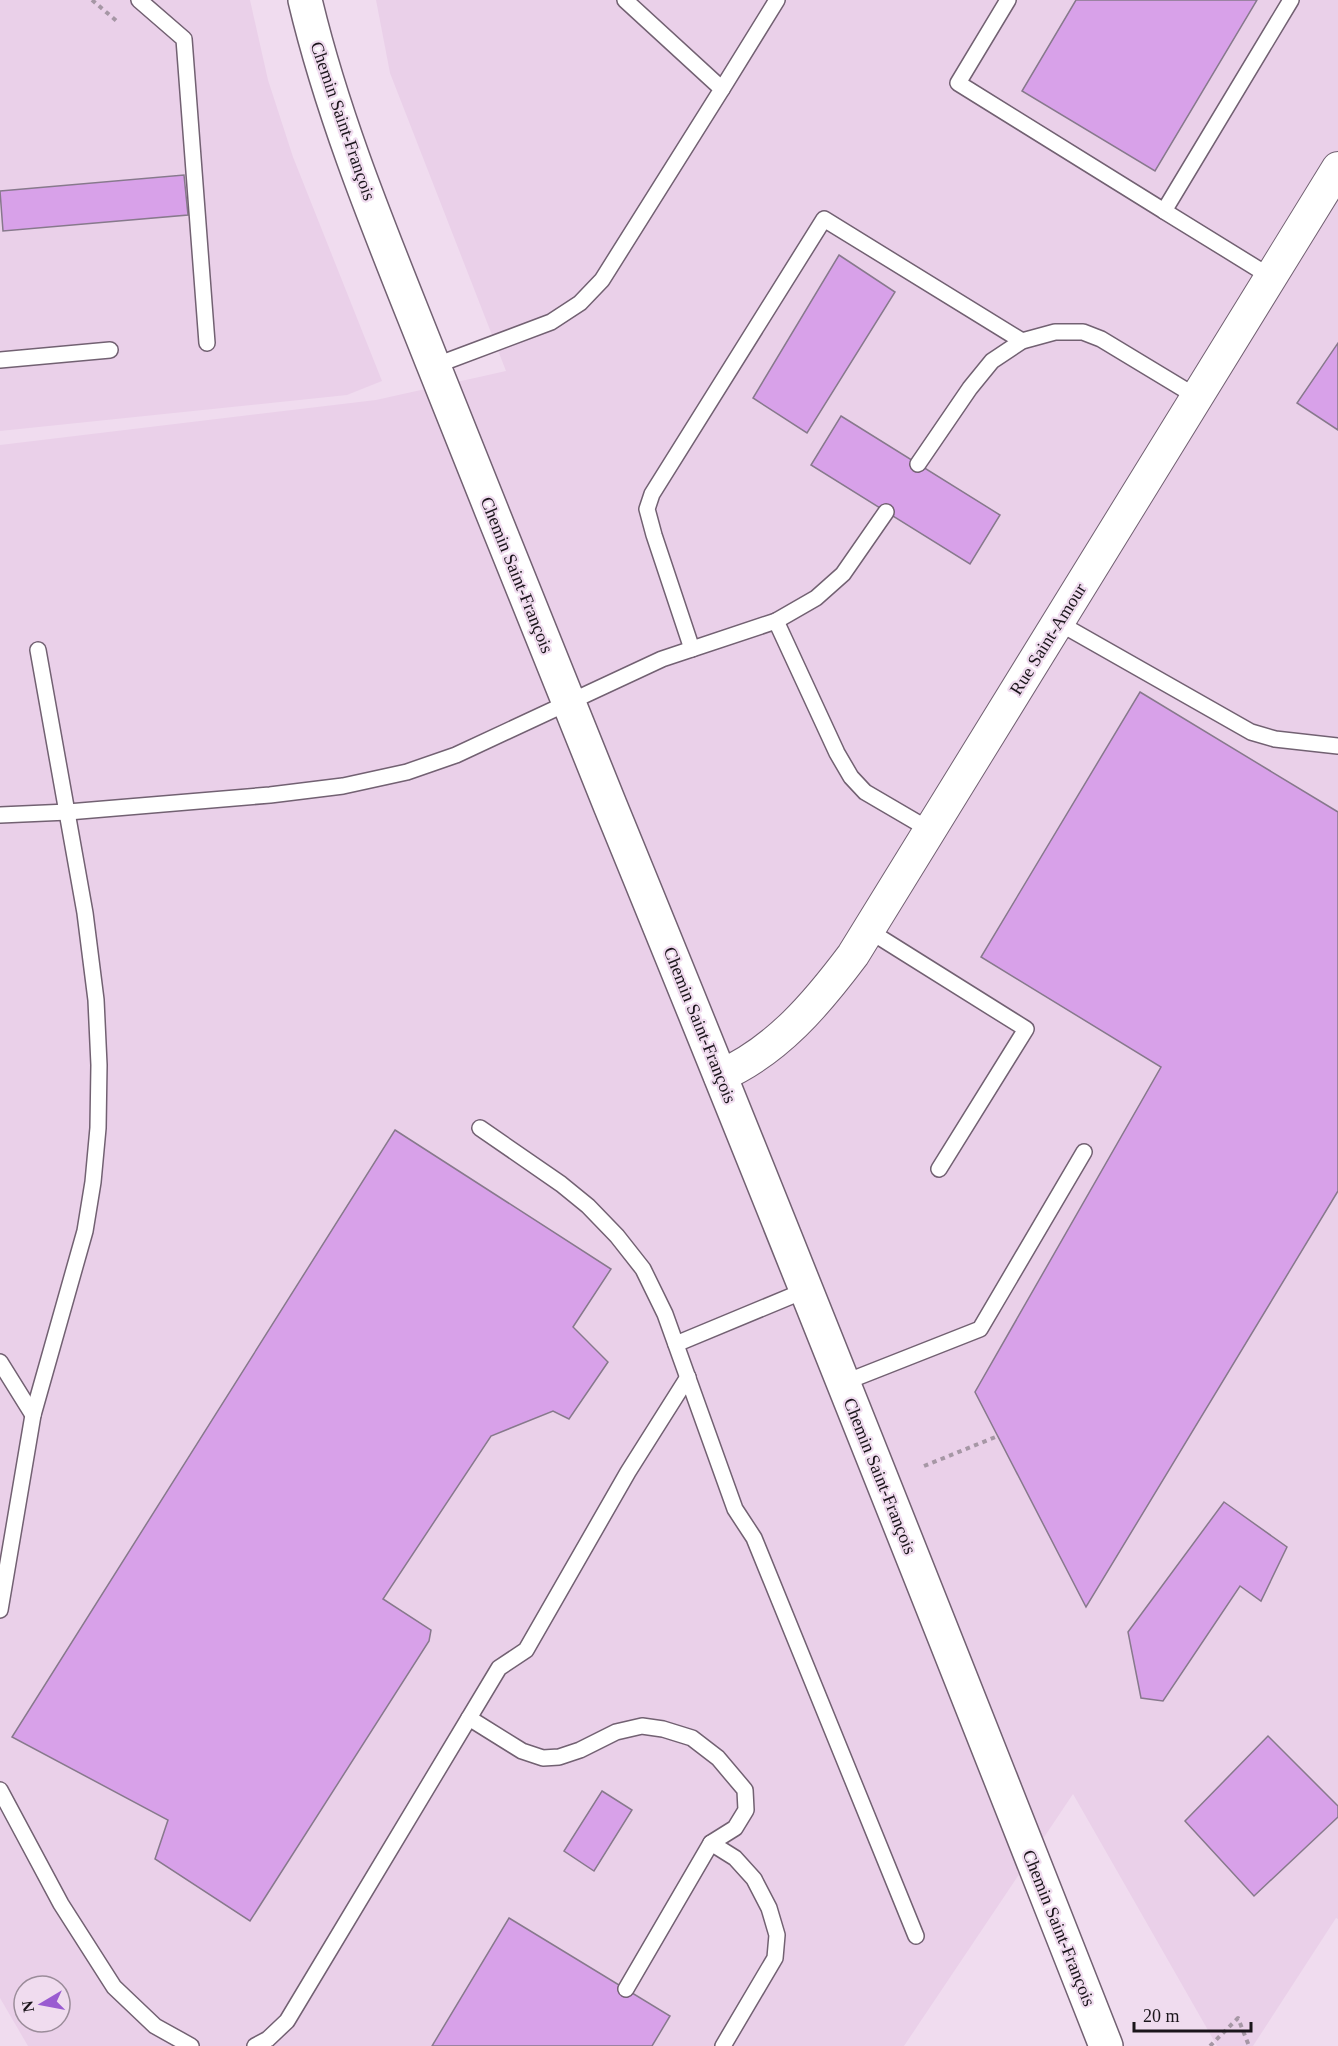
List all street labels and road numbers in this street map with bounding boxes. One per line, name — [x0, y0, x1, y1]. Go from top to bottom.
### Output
street label: Chemin Saint-François — [306, 39, 380, 203]
street label: Chemin Saint-François — [477, 494, 557, 656]
street label: Rue Saint-Amour — [1006, 580, 1090, 698]
street label: Chemin Saint-François — [660, 944, 740, 1106]
street label: Chemin Saint-François — [840, 1395, 920, 1557]
street label: Chemin Saint-François — [1019, 1847, 1099, 2009]

